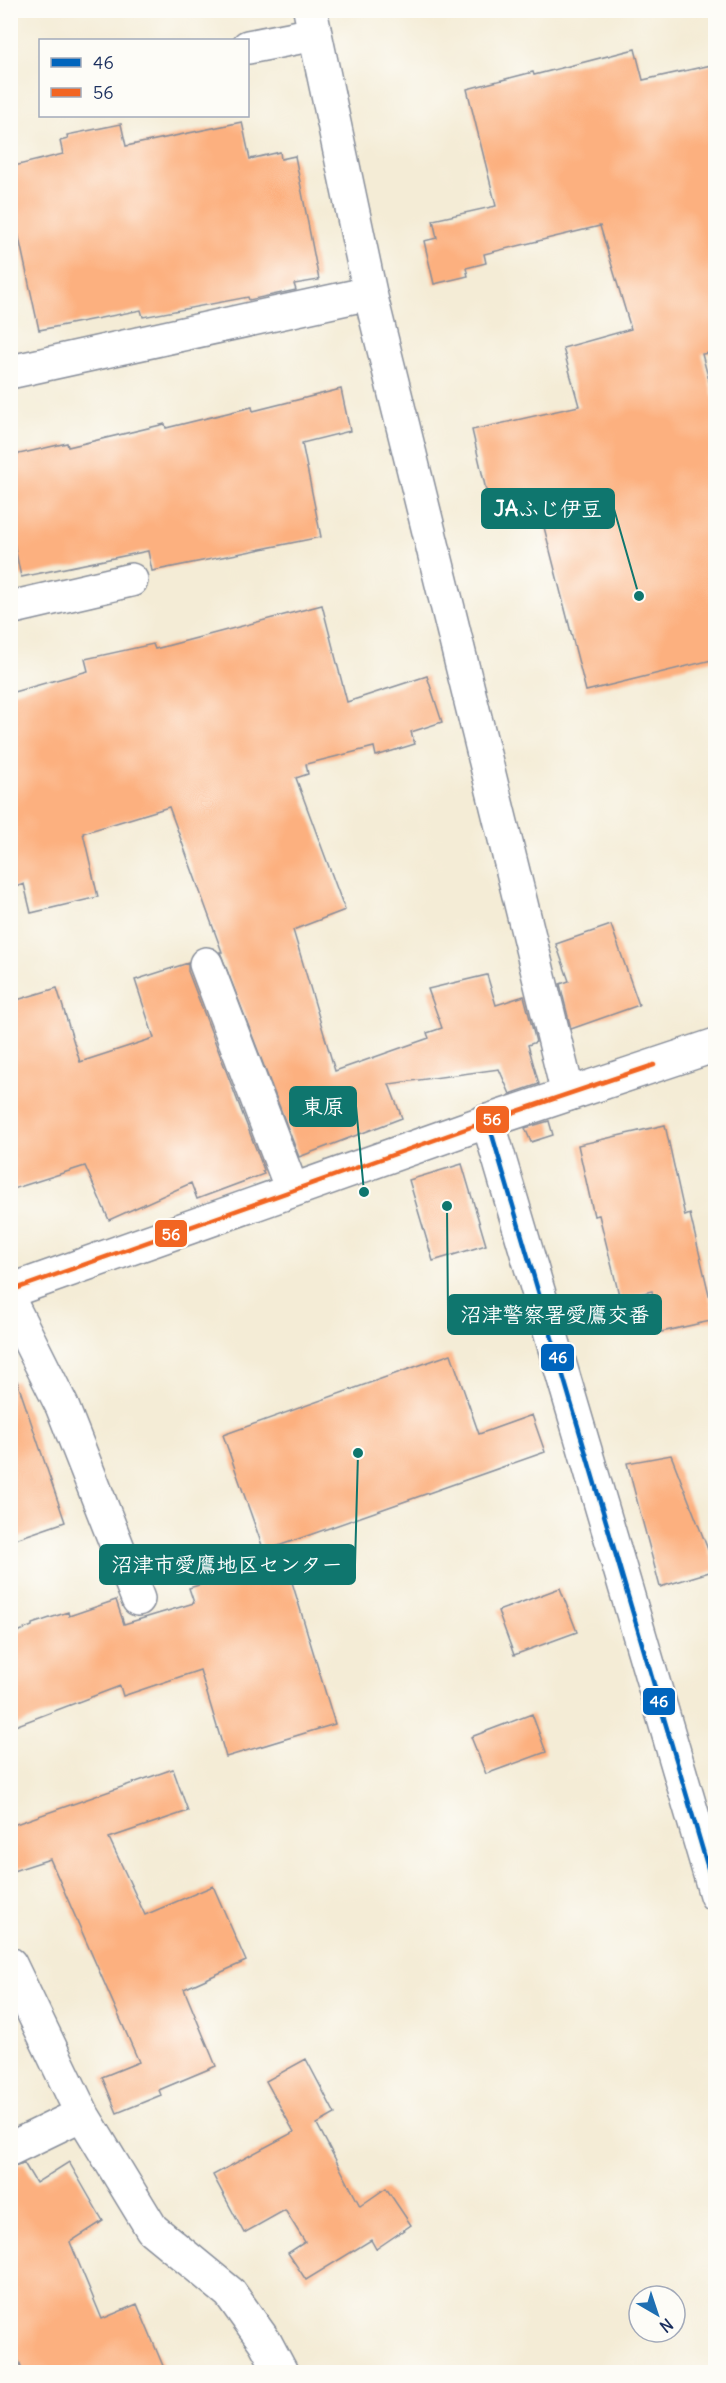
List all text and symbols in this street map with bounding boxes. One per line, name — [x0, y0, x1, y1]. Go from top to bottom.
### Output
legend — [39, 39, 249, 117]
text: 46 — [93, 51, 114, 74]
text: 56 — [93, 81, 114, 104]
callout: JAふじ伊豆 — [482, 489, 614, 528]
text: JAふじ伊豆 — [494, 495, 602, 522]
callout: 東原 — [290, 1087, 356, 1126]
text: 東原 — [302, 1093, 344, 1120]
line badge: 56 — [475, 1105, 510, 1134]
text: 56 — [483, 1109, 501, 1129]
line badge: 56 — [154, 1219, 188, 1248]
text: 56 — [162, 1224, 180, 1244]
callout: 沼津警察署愛鷹交番 — [448, 1295, 661, 1334]
text: 沼津警察署愛鷹交番 — [461, 1301, 650, 1328]
line badge: 46 — [540, 1343, 575, 1372]
text: 46 — [549, 1347, 567, 1367]
callout: 沼津市愛鷹地区センター — [100, 1545, 355, 1584]
text: 沼津市愛鷹地区センター — [112, 1551, 343, 1578]
line badge: 46 — [642, 1687, 676, 1716]
text: 46 — [650, 1691, 668, 1711]
north arrow — [627, 2284, 687, 2344]
text: N — [656, 2314, 677, 2337]

